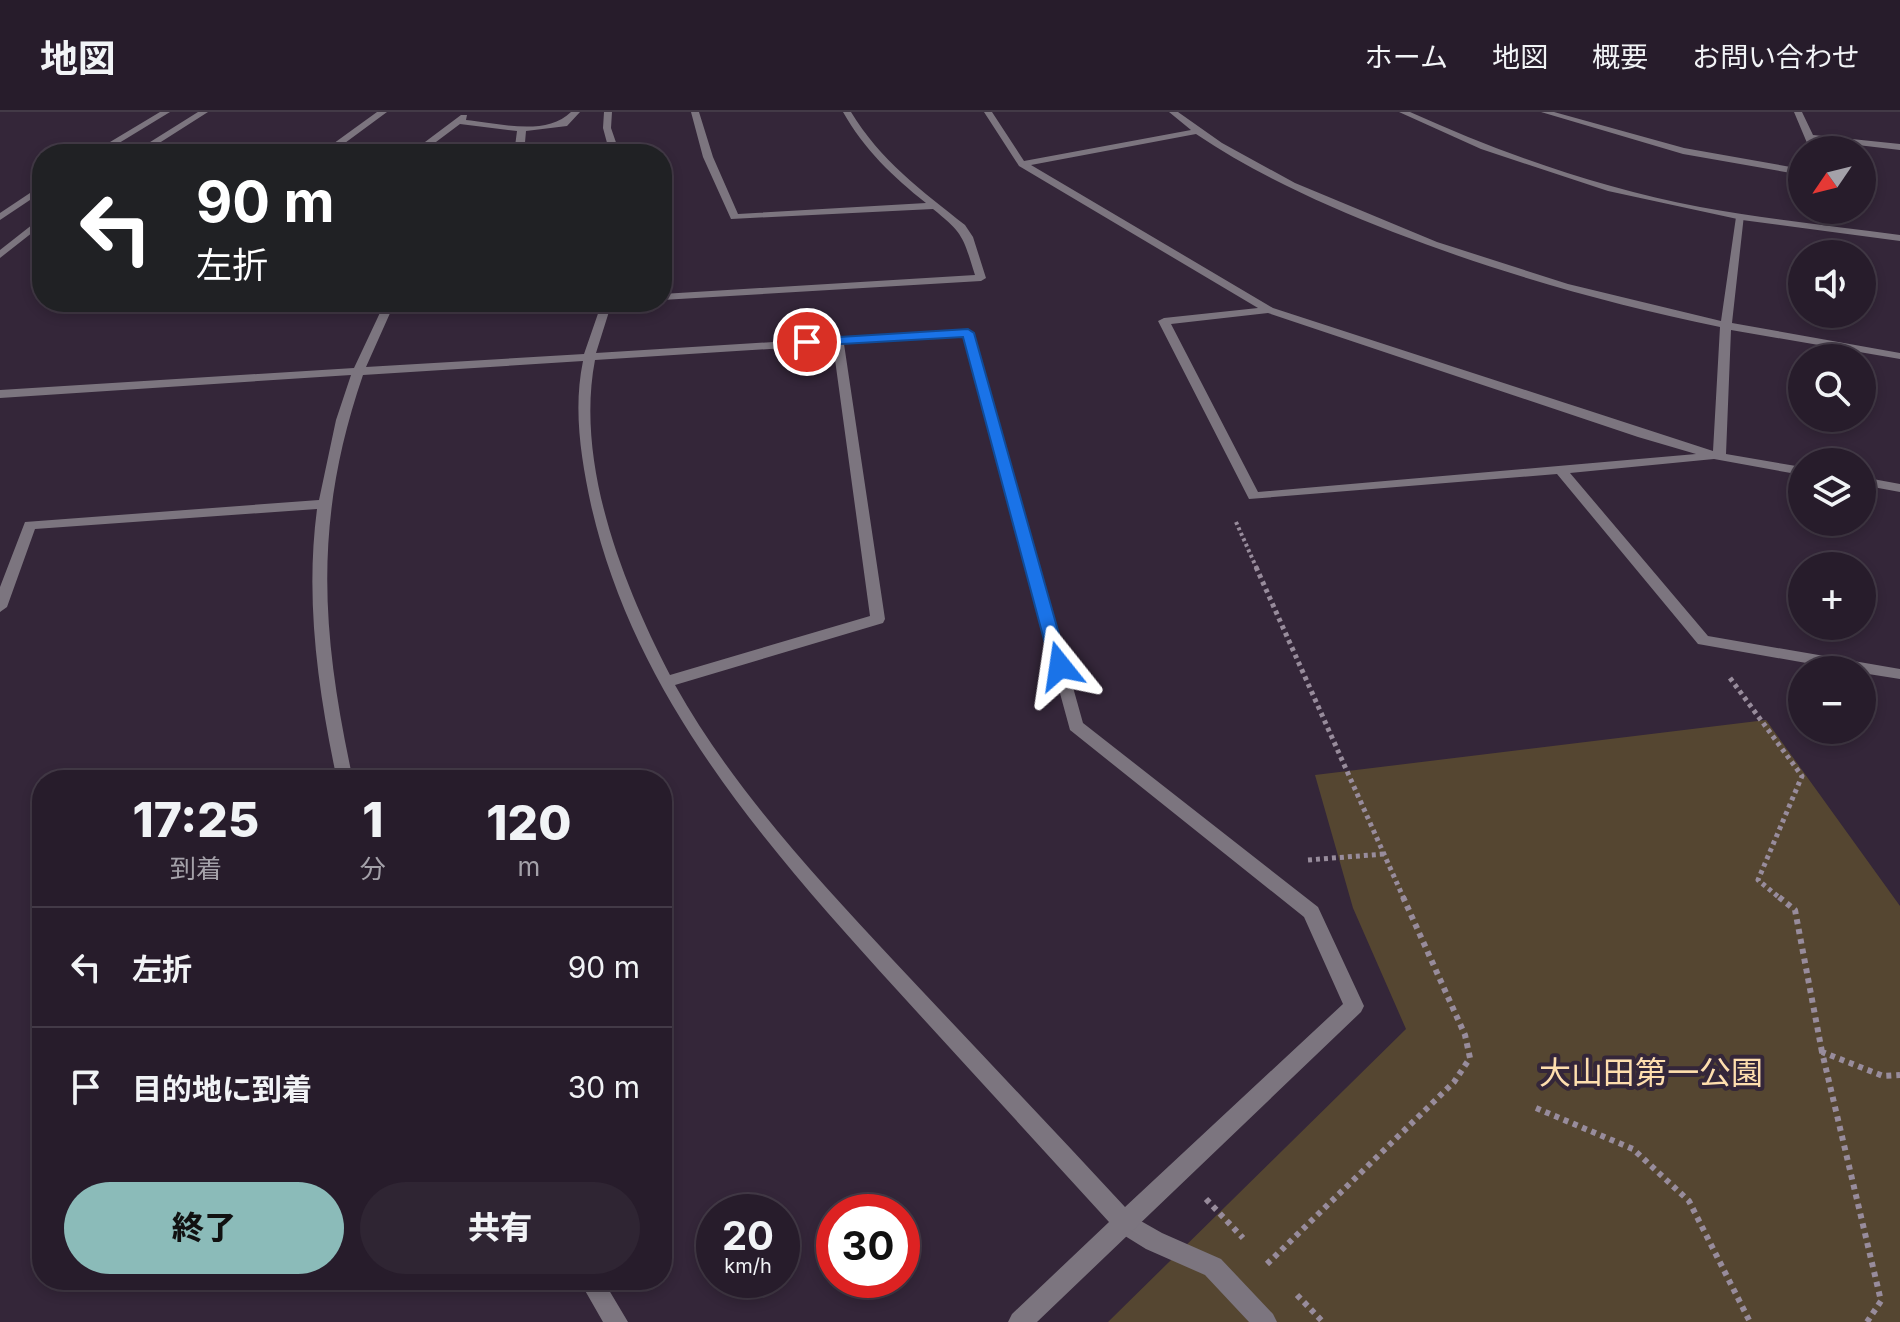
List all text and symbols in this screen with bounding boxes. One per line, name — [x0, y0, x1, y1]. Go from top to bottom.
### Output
text: 地図 — [40, 35, 116, 81]
text: ホーム — [1365, 40, 1448, 74]
text: 地図 — [1492, 40, 1548, 74]
text: 概要 — [1592, 40, 1648, 74]
text: お問い合わせ — [1692, 40, 1860, 74]
north arrow — [1788, 136, 1876, 224]
map controls — [1788, 136, 1876, 744]
text: 90 m — [196, 168, 335, 236]
icon: left — [64, 176, 168, 280]
button: sound — [1788, 240, 1876, 328]
text: 左折 — [196, 243, 268, 287]
pin — [773, 308, 841, 376]
icon: arrive — [785, 320, 829, 364]
button: search — [1788, 344, 1876, 432]
button: layers — [1788, 448, 1876, 536]
button: + — [1788, 552, 1876, 640]
position arrow — [1018, 624, 1102, 708]
button: − — [1788, 656, 1876, 744]
text: 17:25 — [133, 790, 259, 849]
text: 1 — [362, 790, 383, 849]
text: 120 — [486, 793, 571, 852]
text: m — [517, 851, 540, 882]
text: 到着 — [170, 853, 222, 884]
text: 分 — [360, 853, 386, 884]
icon: left — [64, 945, 108, 989]
text: 90 m — [568, 949, 640, 985]
text: 左折 — [132, 951, 192, 987]
park label: 大山田第一公園 — [1539, 1053, 1763, 1092]
icon: arrive — [64, 1065, 108, 1109]
text: 30 m — [568, 1069, 640, 1105]
text: 目的地に到着 — [132, 1071, 312, 1107]
button: 終了 — [64, 1182, 344, 1274]
button: 共有 — [360, 1182, 640, 1274]
speed limit sign: 30 — [816, 1194, 920, 1298]
text: 20 — [722, 1211, 774, 1260]
text: km/h — [724, 1254, 772, 1278]

